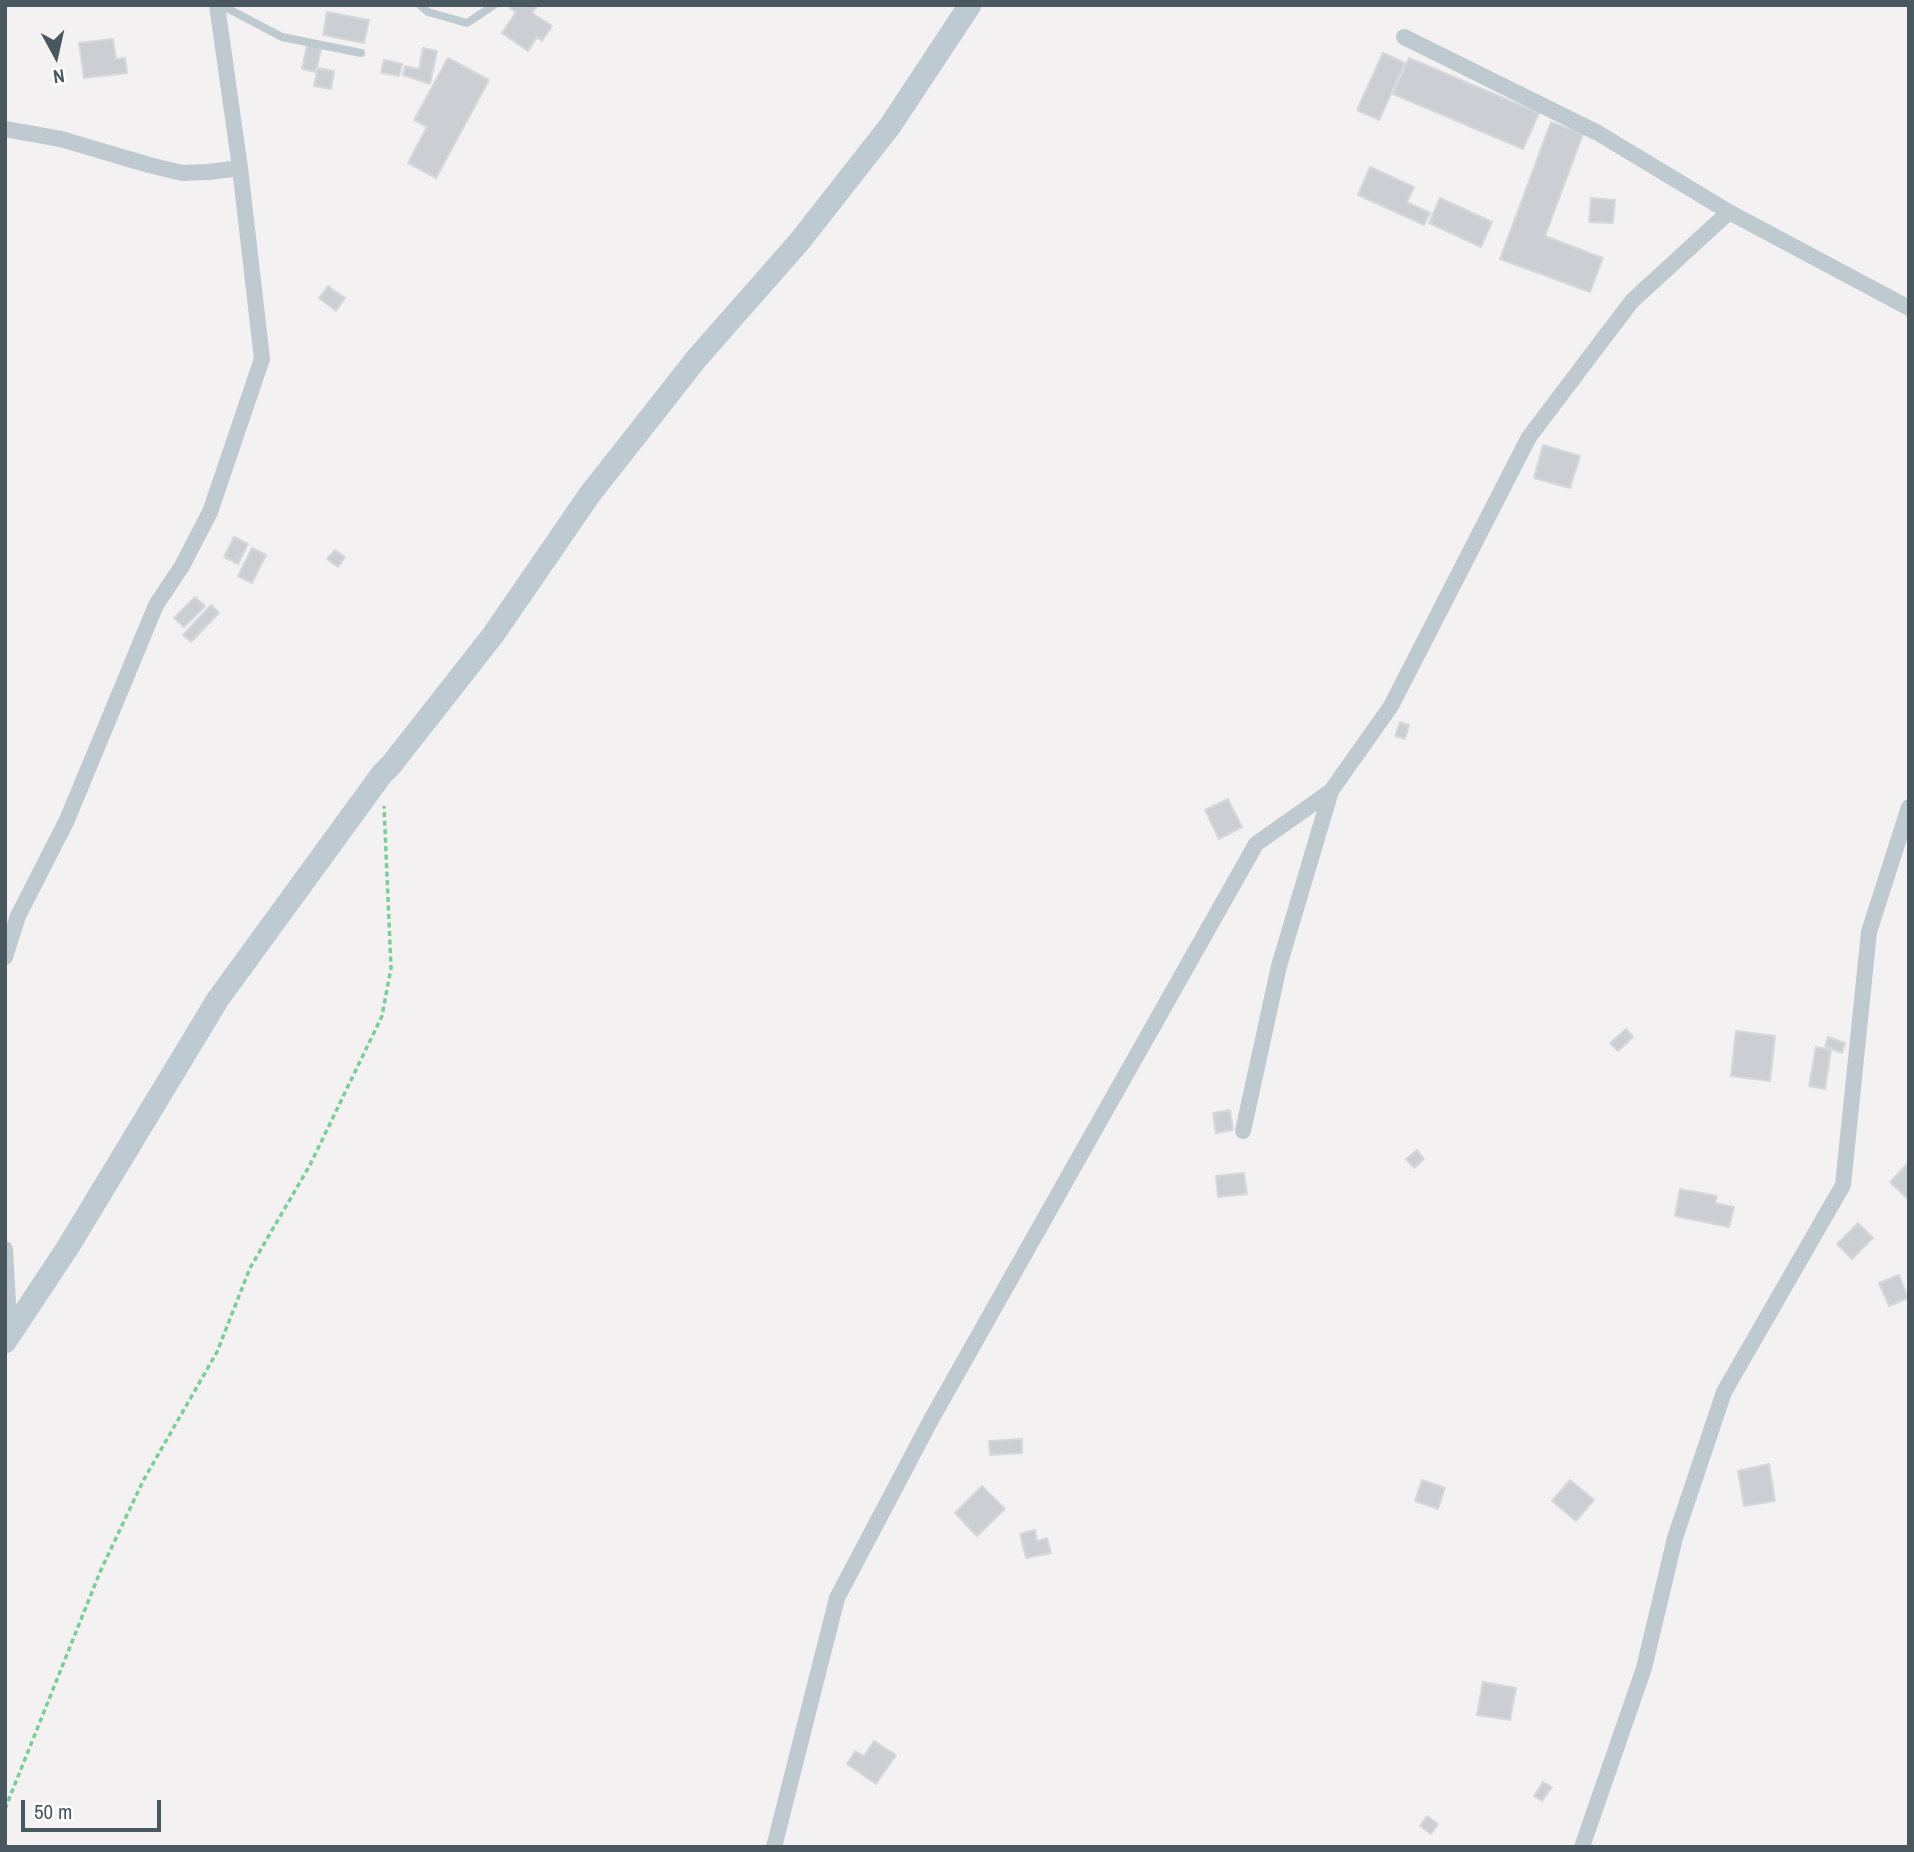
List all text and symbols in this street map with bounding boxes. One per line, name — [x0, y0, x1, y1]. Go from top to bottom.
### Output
north arrow — [21, 21, 91, 91]
text: N — [52, 63, 66, 90]
scale bar — [24, 1786, 164, 1830]
text: 50 m — [34, 1797, 72, 1826]

